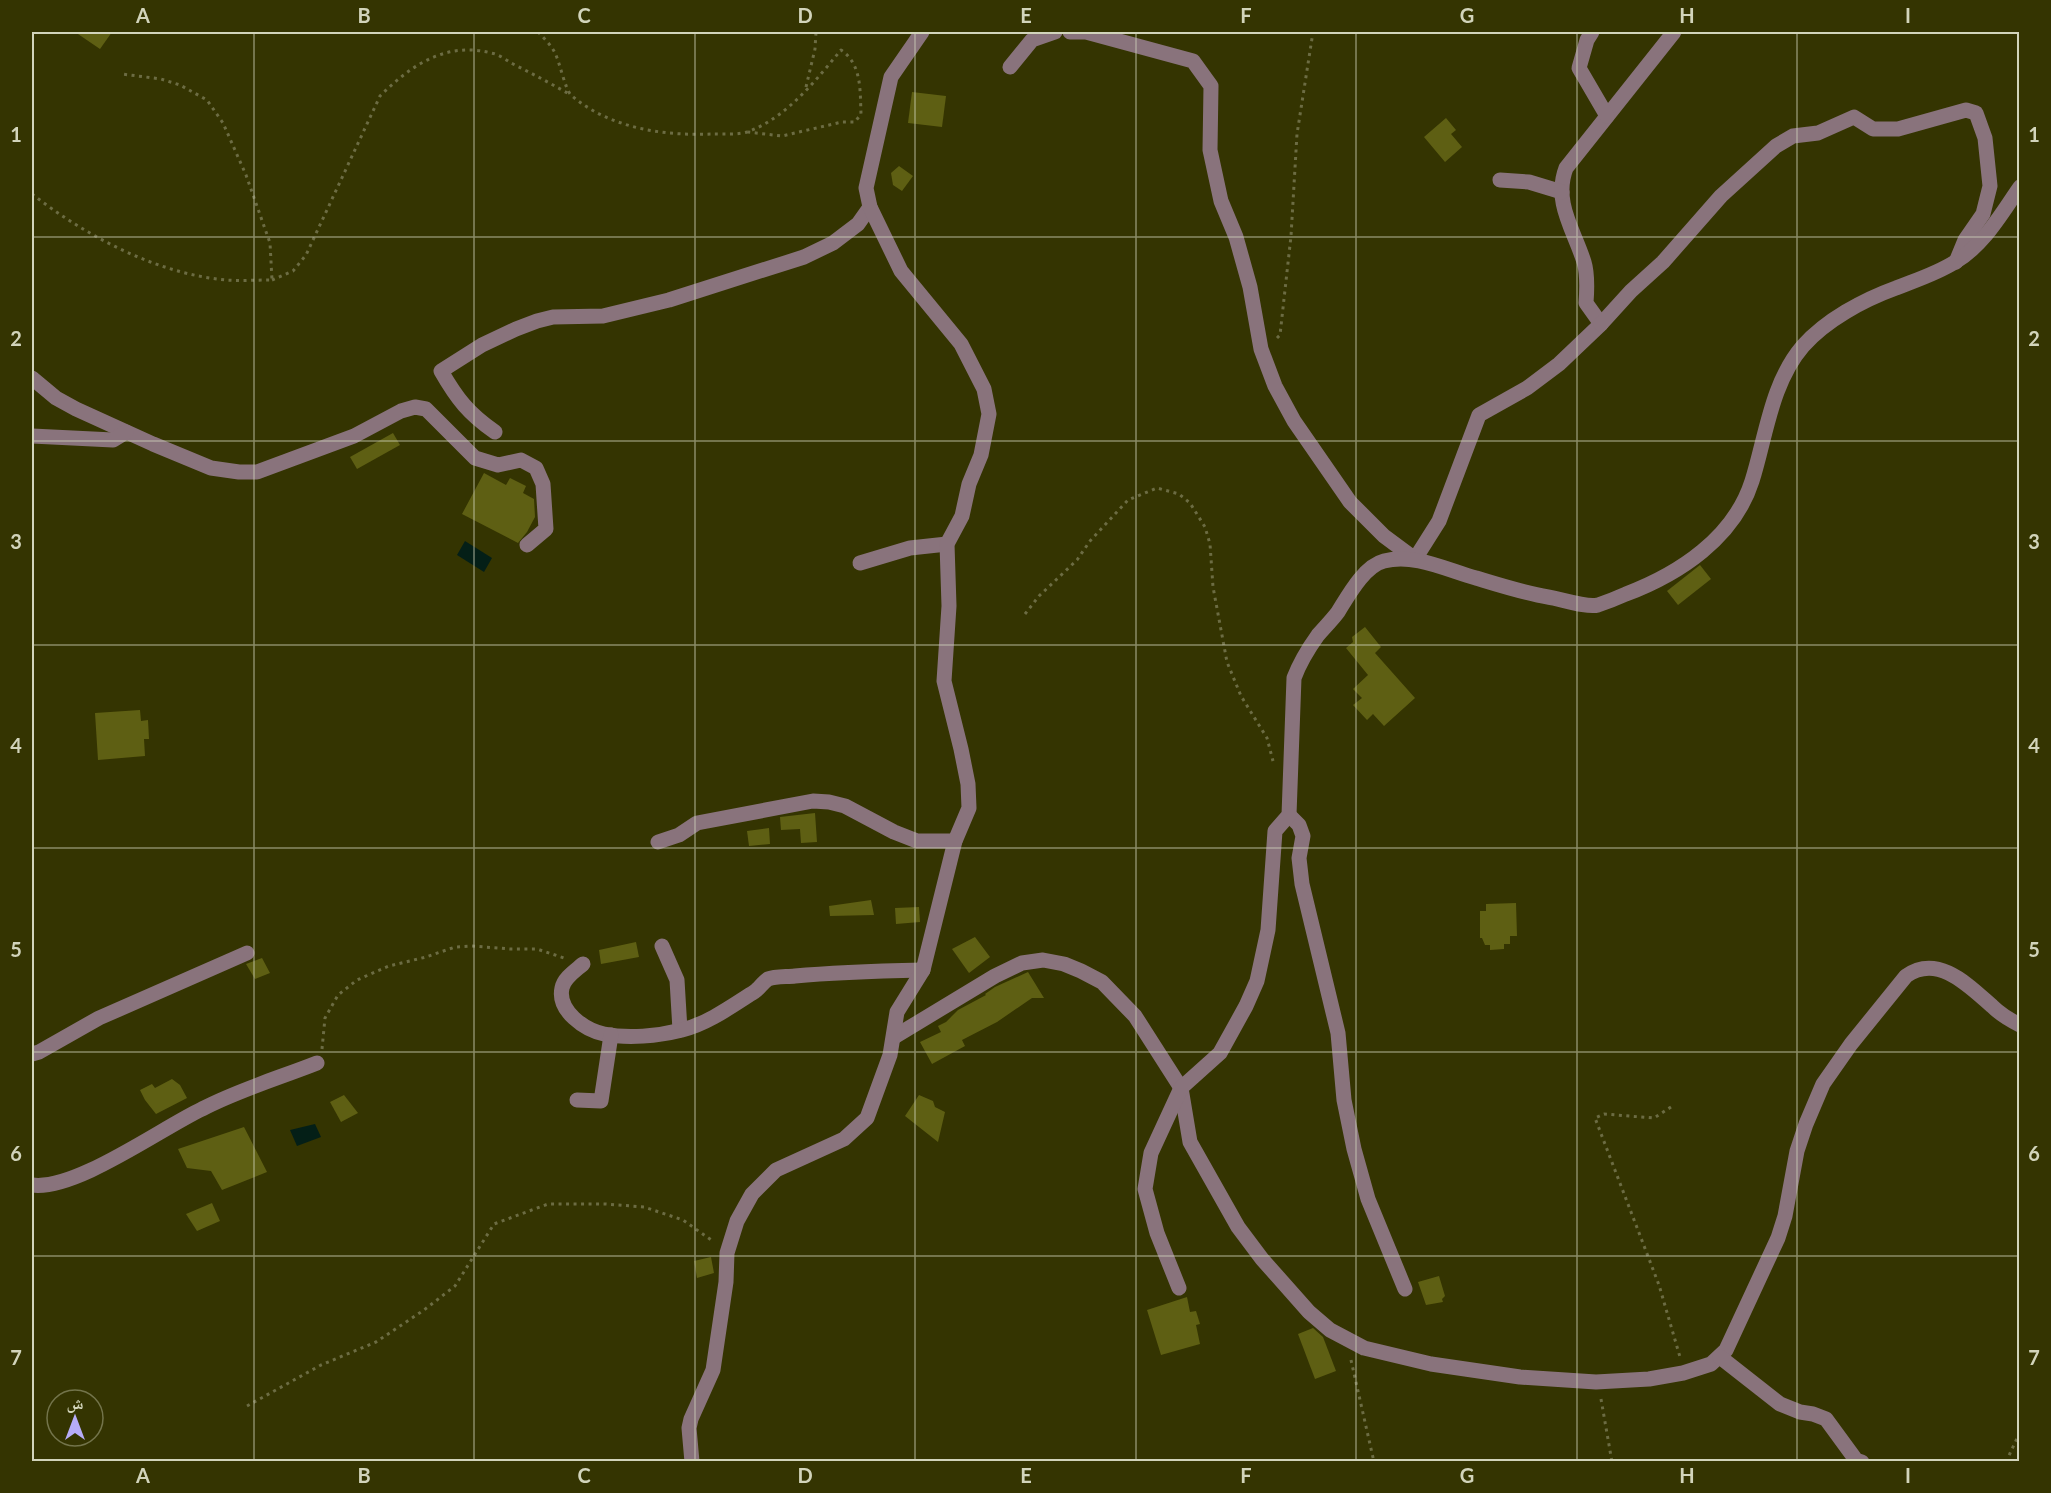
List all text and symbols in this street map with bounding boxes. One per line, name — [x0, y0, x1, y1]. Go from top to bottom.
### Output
text: A — [135, 3, 150, 27]
text: B — [357, 3, 371, 27]
text: C — [577, 3, 591, 27]
text: D — [797, 3, 813, 27]
text: E — [1020, 3, 1032, 27]
text: F — [1240, 3, 1252, 27]
text: G — [1460, 3, 1474, 27]
text: H — [1679, 3, 1695, 27]
text: I — [1905, 3, 1911, 27]
text: 1 — [10, 122, 22, 146]
text: 1 — [2028, 122, 2040, 146]
text: 2 — [10, 326, 22, 350]
text: 2 — [2028, 326, 2040, 350]
text: 3 — [10, 529, 22, 553]
text: 3 — [2028, 529, 2040, 553]
text: 4 — [10, 733, 22, 757]
text: 4 — [2028, 733, 2040, 757]
text: 5 — [10, 937, 22, 961]
text: 5 — [2028, 937, 2040, 961]
text: 6 — [10, 1141, 22, 1165]
text: 6 — [2028, 1141, 2040, 1165]
text: 7 — [10, 1345, 22, 1369]
text: 7 — [2028, 1345, 2040, 1369]
north arrow — [45, 1388, 105, 1448]
text: ش — [67, 1393, 84, 1413]
text: A — [135, 1463, 150, 1487]
text: B — [357, 1463, 371, 1487]
text: C — [577, 1463, 591, 1487]
text: D — [797, 1463, 813, 1487]
text: E — [1020, 1463, 1032, 1487]
text: F — [1240, 1463, 1252, 1487]
text: G — [1460, 1463, 1474, 1487]
text: H — [1679, 1463, 1695, 1487]
text: I — [1905, 1463, 1911, 1487]

